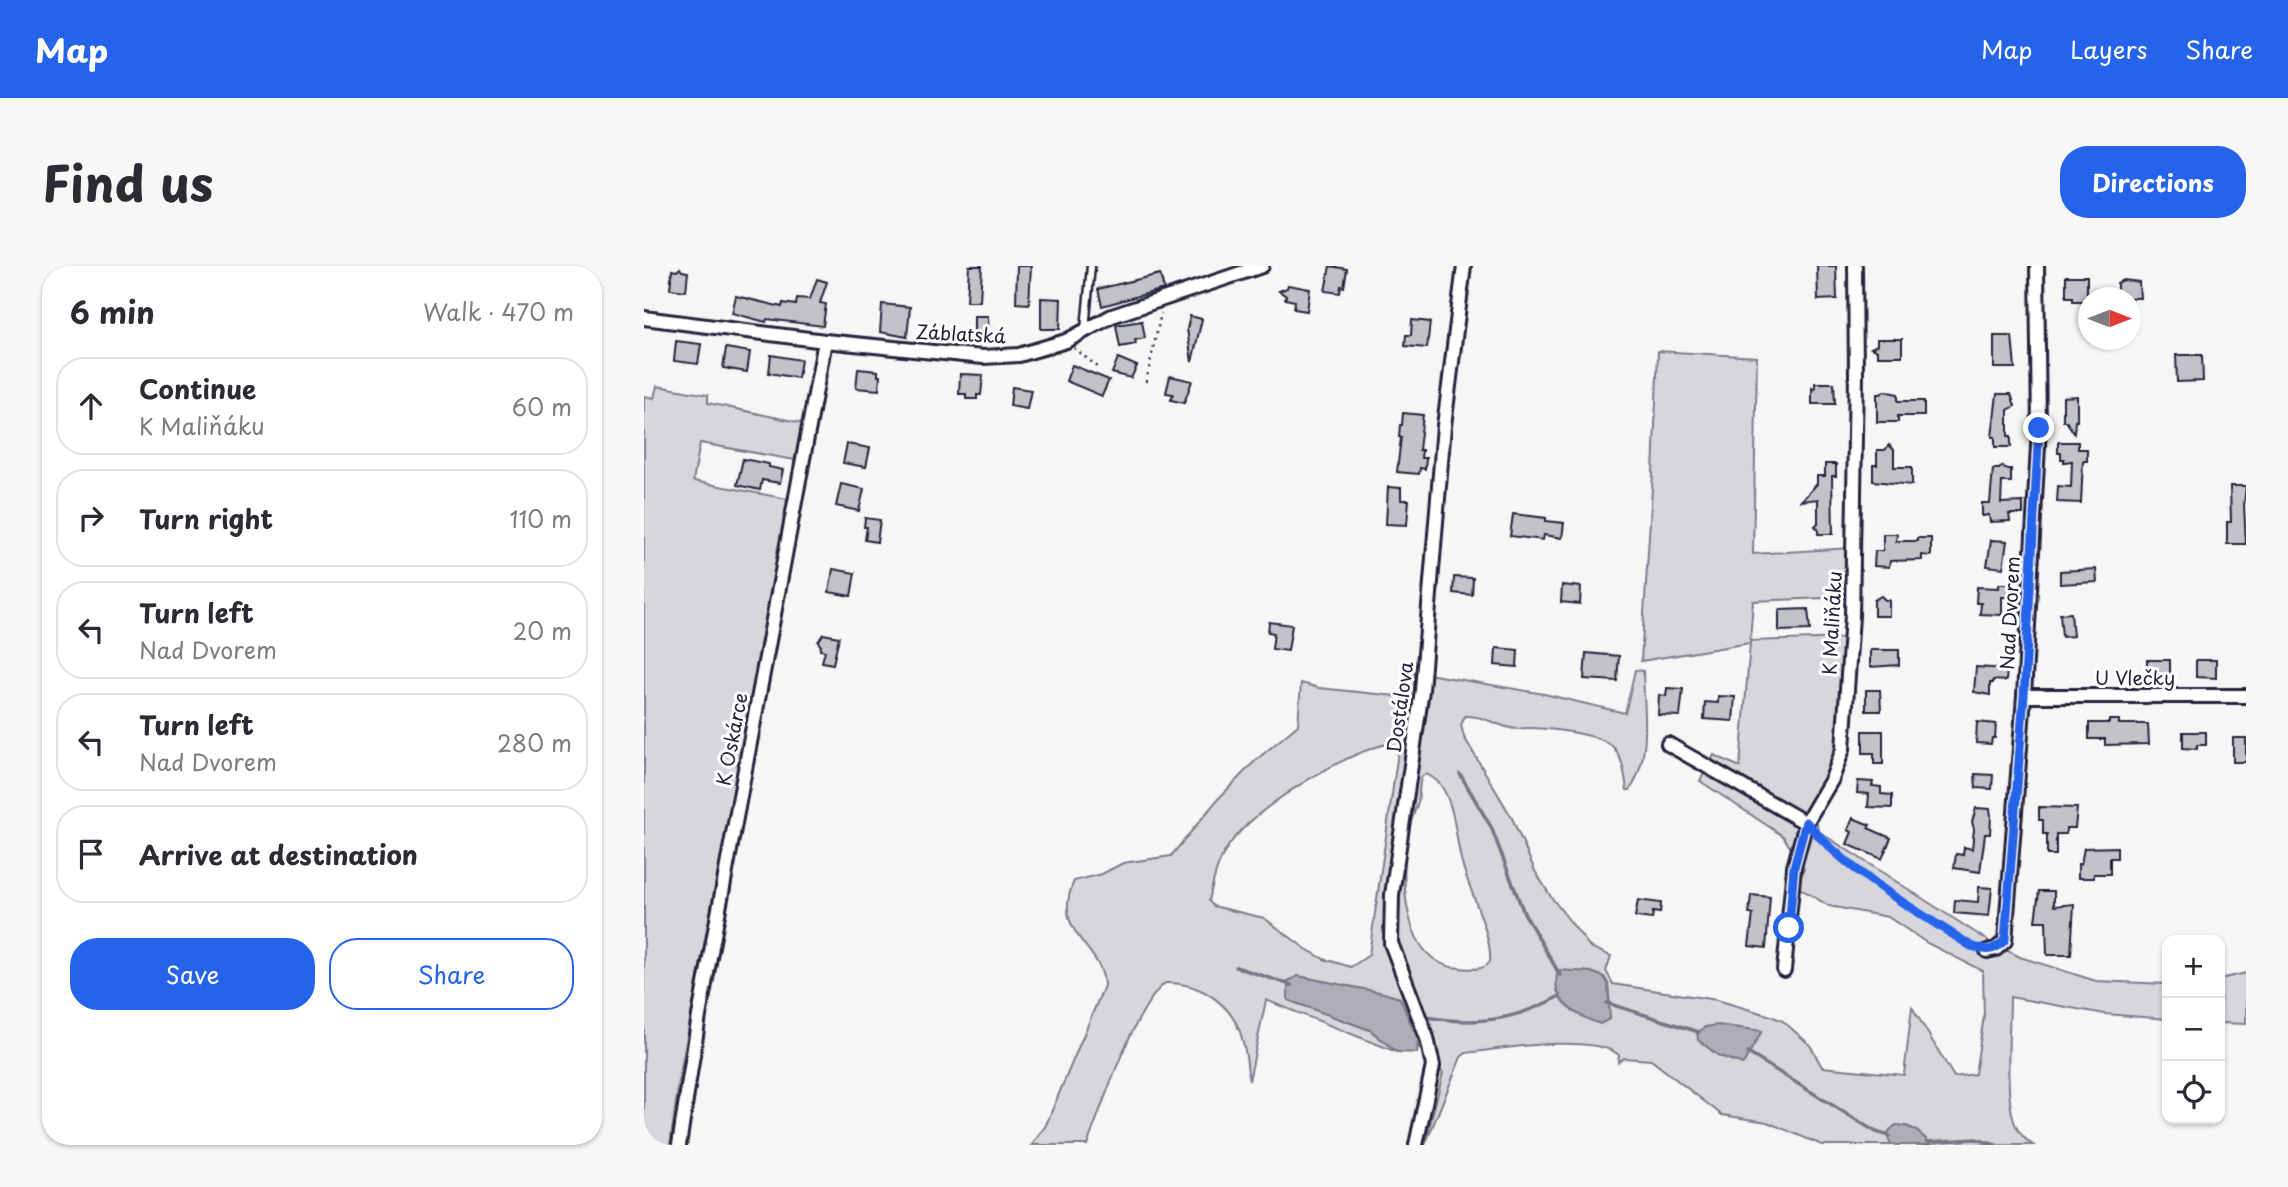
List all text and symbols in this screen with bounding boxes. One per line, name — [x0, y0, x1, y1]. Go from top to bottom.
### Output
text: Map — [35, 24, 108, 74]
text: Map — [1981, 31, 2032, 67]
text: Layers — [2070, 31, 2147, 67]
text: Share — [2185, 31, 2253, 67]
text: Find us — [42, 145, 213, 219]
button: Directions — [2060, 146, 2246, 218]
north arrow — [2078, 287, 2141, 350]
text: 6 min — [70, 289, 155, 334]
text: Walk · 470 m — [423, 294, 574, 329]
street label: Záblatská — [915, 317, 1007, 349]
text: Continue — [139, 369, 256, 408]
icon: ahead — [72, 387, 110, 425]
text: 60 m — [512, 389, 572, 424]
text: K Maliňáku — [139, 408, 265, 443]
route end — [2023, 412, 2054, 443]
icon: right — [72, 499, 110, 537]
text: Turn right — [139, 499, 273, 538]
text: 110 m — [510, 501, 572, 536]
street label: Nad Dvorem — [1992, 555, 2026, 671]
street label: K Maliňáku — [1814, 570, 1848, 676]
text: Turn left — [139, 593, 254, 632]
icon: left — [72, 611, 110, 649]
text: 20 m — [513, 613, 572, 648]
text: Nad Dvorem — [139, 632, 277, 667]
street label: Dostálova — [1379, 659, 1419, 755]
street label: U Vlečky — [2095, 663, 2175, 691]
street label: K Oskárce — [708, 690, 754, 788]
text: Turn left — [139, 705, 254, 744]
icon: left — [72, 723, 110, 761]
text: 280 m — [497, 725, 572, 760]
text: Nad Dvorem — [139, 744, 277, 779]
icon: arrive — [72, 835, 110, 873]
text: Arrive at destination — [139, 835, 418, 874]
route start — [1773, 912, 1804, 943]
map controls — [2162, 935, 2225, 1124]
button: + — [2162, 935, 2225, 998]
button: Save — [70, 938, 315, 1010]
button: Share — [329, 938, 574, 1010]
button: − — [2162, 998, 2225, 1061]
button: locate — [2162, 1061, 2225, 1124]

